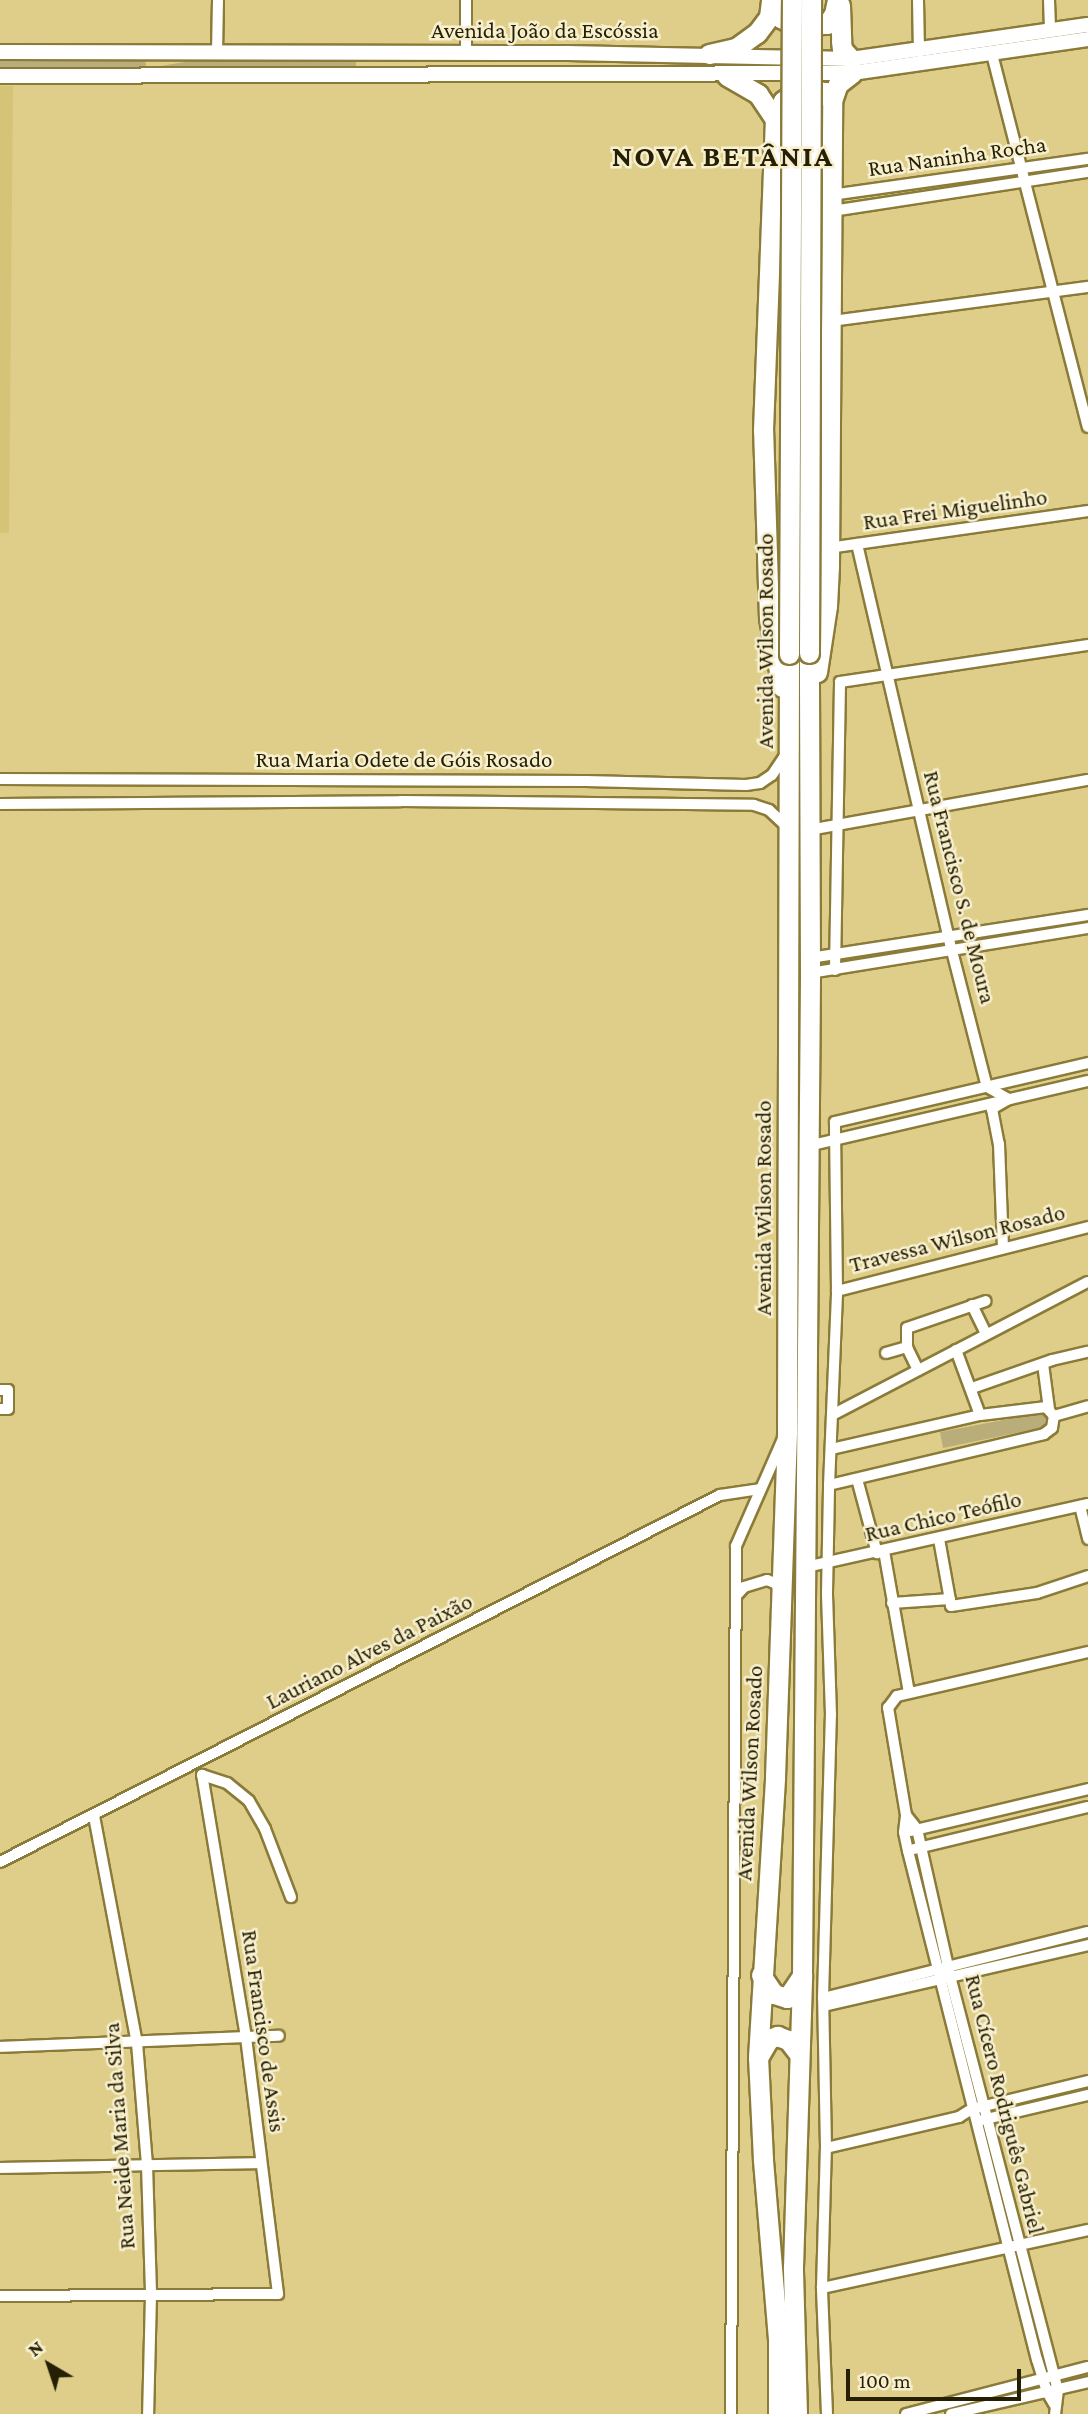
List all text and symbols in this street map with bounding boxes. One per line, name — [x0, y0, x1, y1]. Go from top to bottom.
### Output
street label: Avenida João da Escóssia — [431, 16, 659, 44]
street label: Rua Naninha Rocha — [866, 130, 1048, 182]
district label: NOVA BETÂNIA — [613, 138, 833, 174]
street label: Rua Frei Miguelinho — [861, 482, 1049, 536]
street label: Avenida Wilson Rosado — [751, 533, 779, 749]
street label: Rua Maria Odete de Góis Rosado — [256, 745, 552, 773]
street label: Rua Francisco S. de Moura — [918, 768, 1002, 1006]
street label: Avenida Wilson Rosado — [749, 1100, 777, 1316]
street label: Travessa Wilson Rosado — [846, 1198, 1068, 1278]
street label: Rua Chico Teófilo — [862, 1485, 1024, 1547]
street label: Lauriano Alves da Paixão — [261, 1587, 477, 1715]
street label: Avenida Wilson Rosado — [730, 1665, 768, 1881]
street label: Rua Francisco de Assis — [236, 1928, 292, 2134]
street label: Rua Cícero Rodriguês Gabriel — [959, 1971, 1051, 2237]
street label: Rua Neide Maria da Silva — [97, 2022, 141, 2250]
north arrow — [14, 2330, 84, 2400]
text: N — [24, 2336, 47, 2361]
scale bar — [850, 2354, 1025, 2398]
text: 100 m — [859, 2369, 911, 2393]

